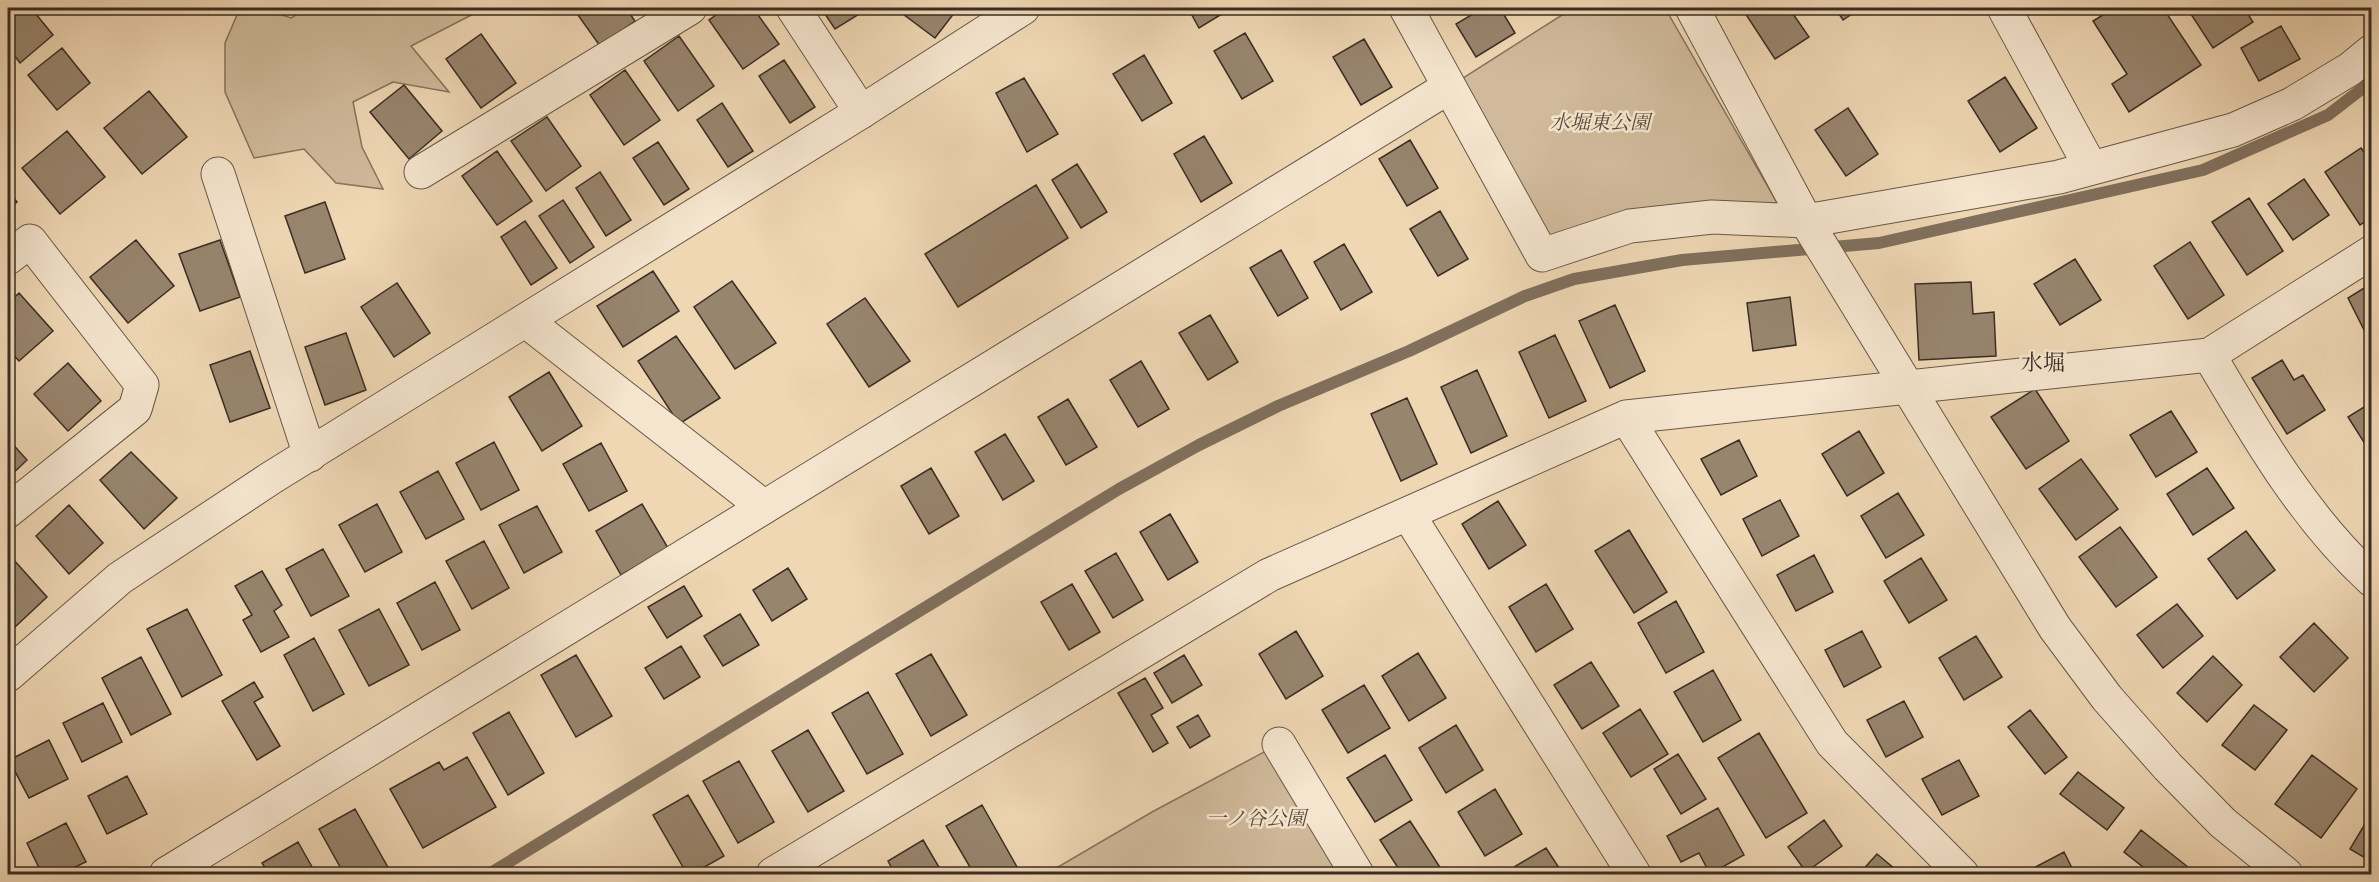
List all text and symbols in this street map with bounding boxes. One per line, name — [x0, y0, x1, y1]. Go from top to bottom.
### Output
park label: 水堀東公園 — [1550, 111, 1653, 136]
district label: 水堀 — [2021, 350, 2065, 377]
park label: 一ノ谷公園 — [1206, 807, 1309, 832]

